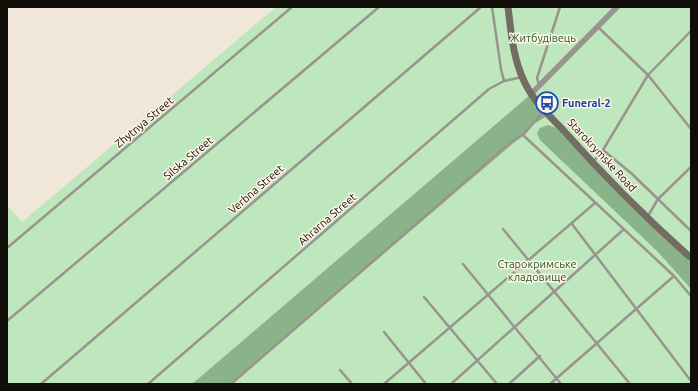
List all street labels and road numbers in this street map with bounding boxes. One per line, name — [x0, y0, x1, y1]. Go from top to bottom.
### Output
street label: Zhytnya Street — [112, 94, 176, 150]
street label: Starokrymske Road — [565, 116, 639, 194]
street label: Silska Street — [161, 134, 216, 182]
street label: Verbna Street — [226, 162, 286, 216]
street label: Ahrarna Street — [296, 190, 359, 247]

